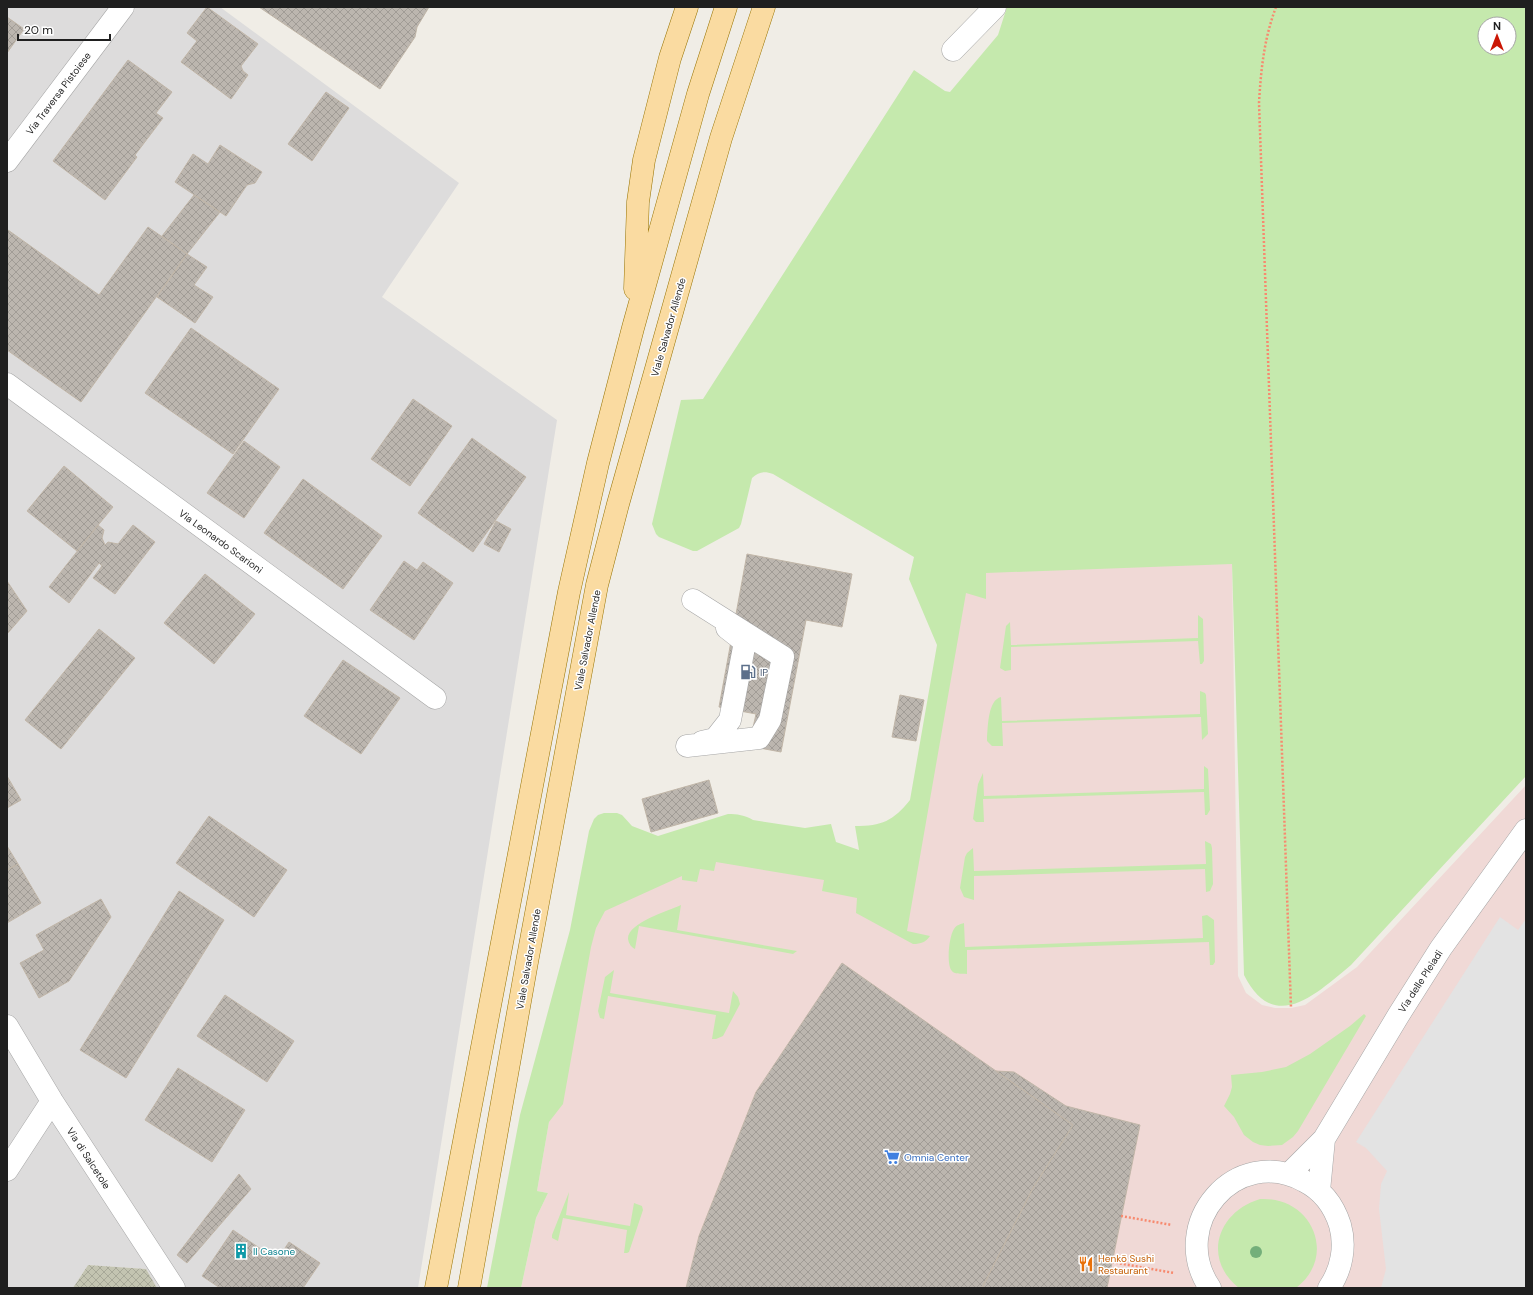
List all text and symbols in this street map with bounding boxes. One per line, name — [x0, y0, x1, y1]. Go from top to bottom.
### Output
scale bar — [18, 16, 110, 42]
north arrow — [1477, 16, 1517, 56]
text: N — [1493, 19, 1501, 33]
text: 20 m — [24, 22, 53, 38]
street label: Via Traversa Pistoiese — [23, 49, 94, 137]
street label: Viale Salvador Allende — [648, 276, 689, 378]
street label: Via Leonardo Scarioni — [176, 507, 265, 576]
street label: Viale Salvador Allende — [571, 588, 604, 691]
fuel station icon: IP — [739, 663, 757, 681]
place label: IP — [760, 666, 768, 679]
street label: Viale Salvador Allende — [513, 907, 544, 1010]
street label: Via delle Pleiadi — [1395, 947, 1446, 1015]
street label: Via di Salcetole — [64, 1125, 113, 1192]
supermarket icon: Omnia Center — [883, 1148, 901, 1166]
place label: Omnia Center — [904, 1151, 969, 1164]
building icon: Il Casone — [232, 1242, 250, 1260]
place label: Il Casone — [253, 1245, 296, 1258]
place label: Henkō Sushi Restaurant — [1098, 1252, 1154, 1277]
restaurant icon: Henkō Sushi Restaurant — [1077, 1255, 1095, 1273]

